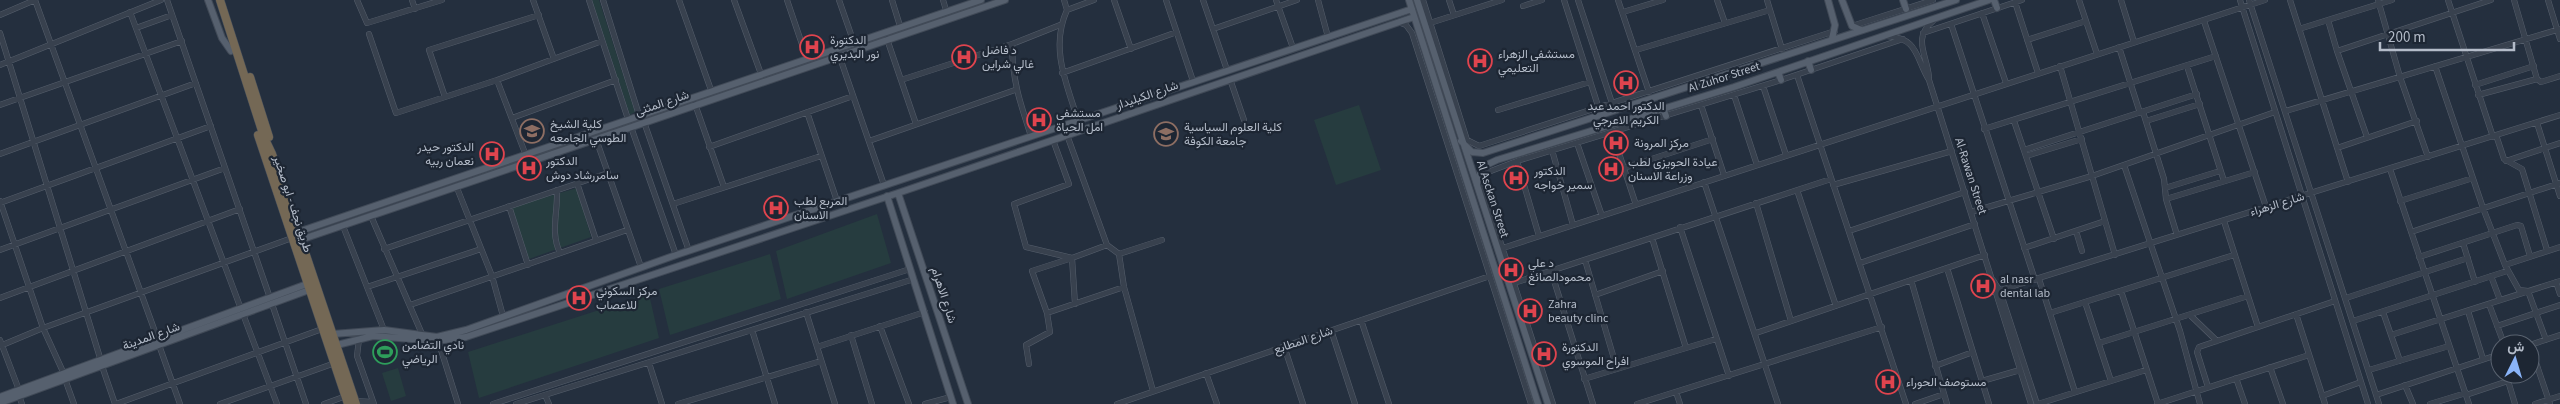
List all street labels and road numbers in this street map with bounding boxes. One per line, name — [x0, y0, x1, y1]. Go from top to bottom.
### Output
street label: Al Zuhor Street — [1686, 58, 1762, 97]
street label: شارع الكيليدار — [1113, 77, 1181, 114]
street label: شارع المثنى — [633, 86, 691, 121]
street label: Al-Rawan Street — [1950, 136, 1991, 217]
street label: طريق نجف - ابو صخير — [269, 153, 316, 255]
street label: Al Asckan Street — [1472, 158, 1513, 240]
street label: شارع الزهراء — [2248, 188, 2307, 221]
street label: شارع الاهرام — [926, 265, 961, 325]
street label: شارع المدينة — [120, 318, 182, 355]
street label: شارع المطابع — [1271, 322, 1335, 359]

